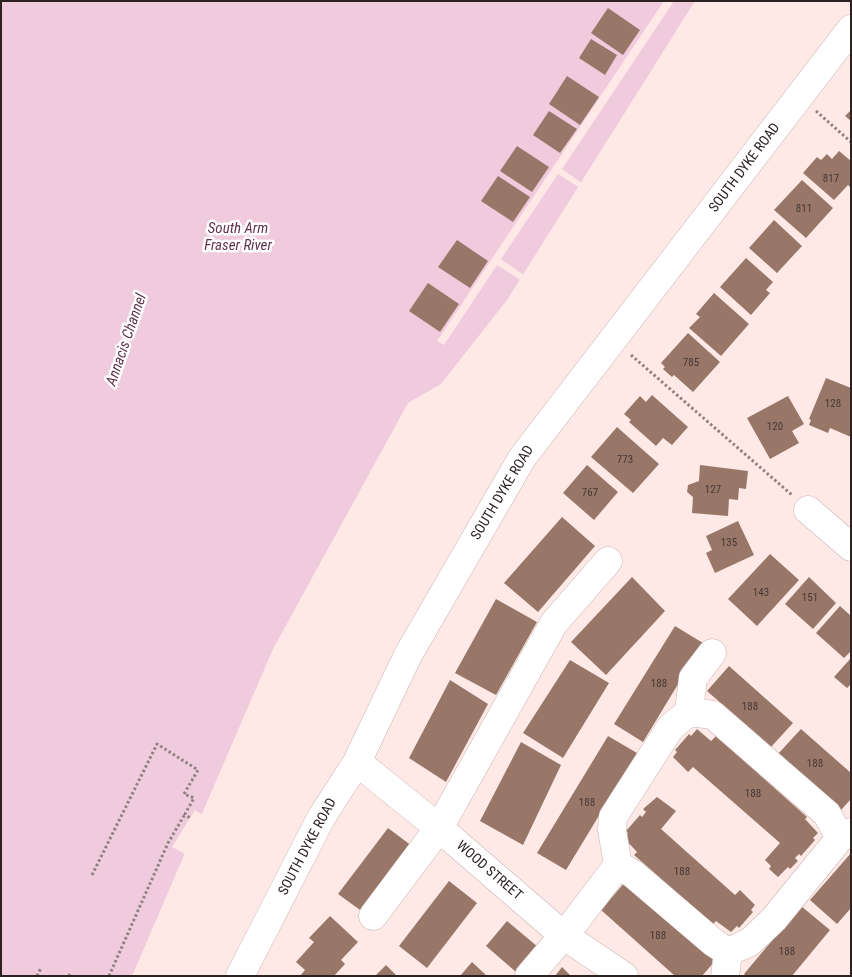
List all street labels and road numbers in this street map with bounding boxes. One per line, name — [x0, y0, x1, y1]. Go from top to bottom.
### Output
street label: SOUTH DYKE ROAD — [706, 120, 784, 216]
street label: SOUTH DYKE ROAD — [468, 443, 538, 543]
street label: SOUTH DYKE ROAD — [275, 796, 341, 898]
street label: WOOD STREET — [453, 838, 525, 904]

